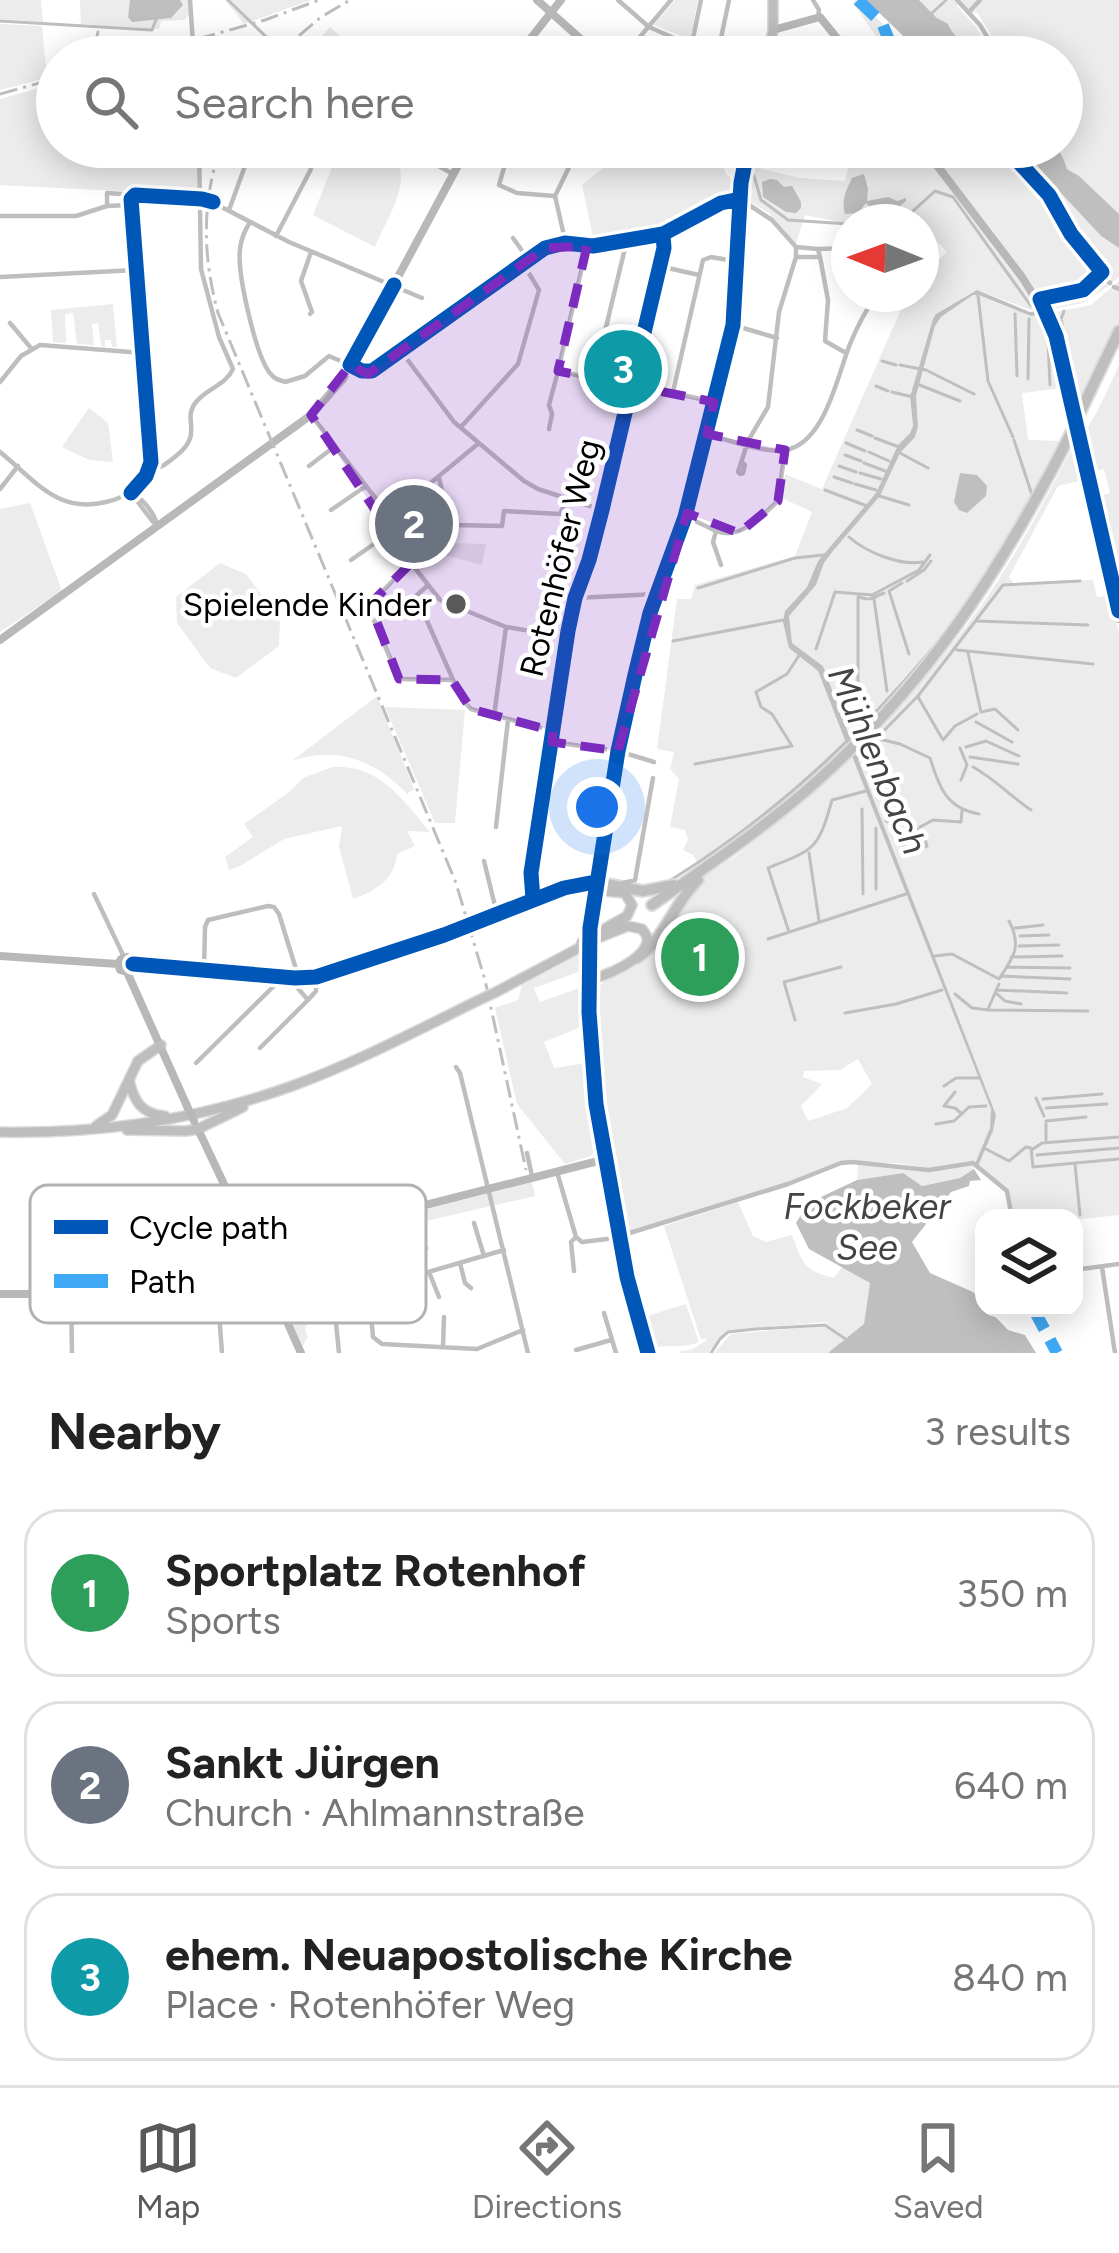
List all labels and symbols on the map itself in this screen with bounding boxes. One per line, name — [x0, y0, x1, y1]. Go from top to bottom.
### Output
north arrow — [831, 204, 939, 312]
pin: 3 — [584, 324, 662, 414]
street label: Rotenhöfer Weg — [512, 435, 608, 681]
pin: 2 — [375, 479, 453, 569]
place label: Spielende Kinder — [183, 585, 432, 624]
marker: Spielende Kinder — [443, 591, 469, 617]
water label: Mühlenbach — [819, 659, 937, 861]
your location — [567, 777, 627, 837]
pin: 1 — [661, 912, 739, 1002]
legend — [30, 1185, 426, 1323]
water label: Fockbeker See — [783, 1185, 952, 1269]
text: Cycle path — [129, 1208, 288, 1247]
text: Path — [129, 1262, 196, 1301]

